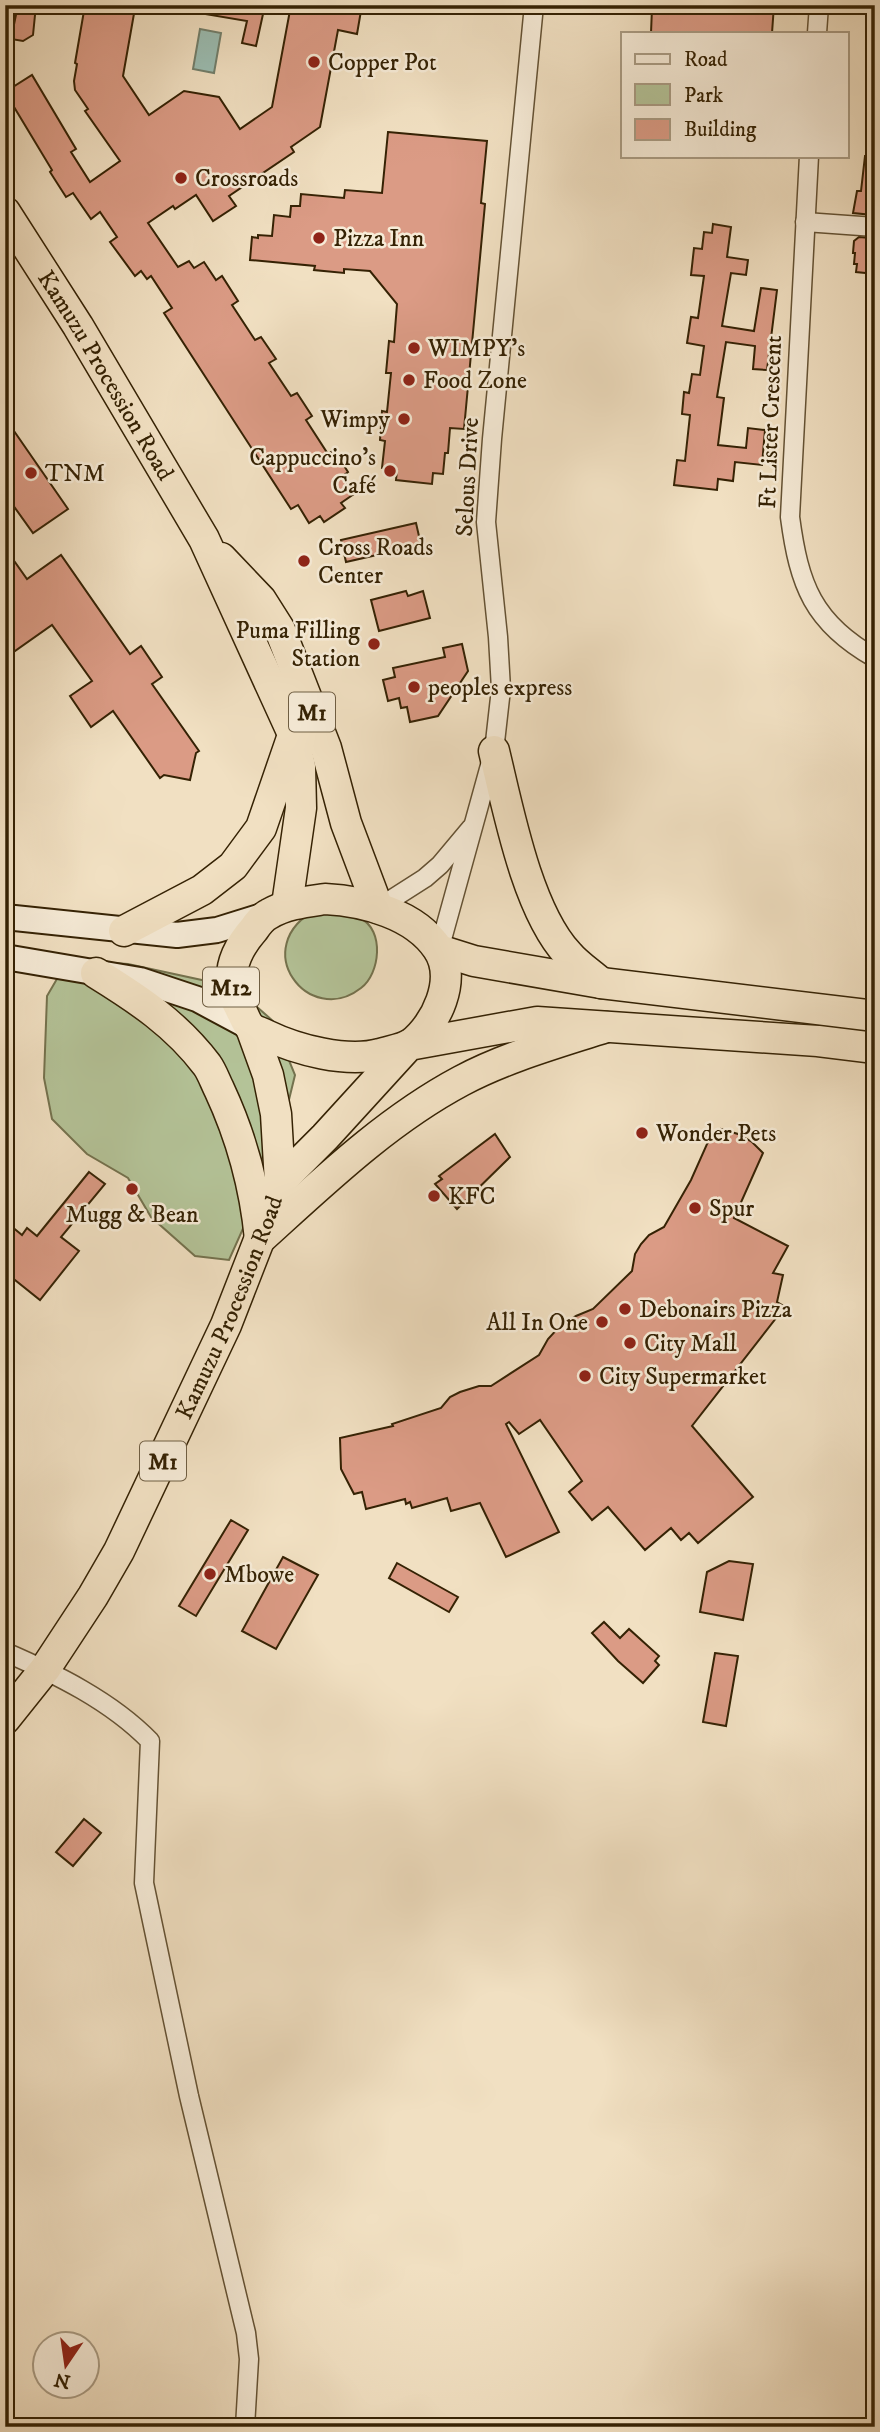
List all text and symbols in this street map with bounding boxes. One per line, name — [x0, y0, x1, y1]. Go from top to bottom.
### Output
legend — [621, 32, 848, 158]
text: Road — [684, 47, 728, 73]
place label: Copper Pot — [328, 48, 437, 78]
marker: Copper Pot — [306, 54, 322, 70]
text: Park — [684, 83, 724, 109]
text: Building — [684, 117, 757, 143]
place label: Crossroads — [195, 164, 298, 194]
marker: Crossroads — [173, 170, 189, 186]
place label: Pizza Inn — [333, 224, 425, 254]
marker: Pizza Inn — [311, 230, 327, 246]
street label: Kamuzu Procession Road — [30, 265, 180, 486]
place label: WIMPY’s — [427, 334, 525, 364]
street label: Ft Lister Crescent — [753, 335, 789, 509]
marker: WIMPY’s — [406, 340, 422, 356]
place label: Food Zone — [423, 366, 527, 396]
marker: Food Zone — [401, 372, 417, 388]
place label: Wimpy — [319, 405, 391, 435]
marker: Wimpy — [396, 411, 412, 427]
street label: Selous Drive — [450, 417, 486, 538]
place label: Cappuccino's Café — [249, 443, 376, 501]
place label: TNM — [45, 459, 105, 489]
marker: Cappuccino's Café — [382, 463, 398, 479]
marker: TNM — [23, 465, 39, 481]
place label: Cross Roads Center — [318, 533, 433, 591]
marker: Cross Roads Center — [296, 553, 312, 569]
place label: Puma Filling Station — [235, 616, 360, 674]
marker: Puma Filling Station — [366, 636, 382, 652]
place label: peoples express — [427, 673, 572, 703]
marker: peoples express — [406, 679, 422, 695]
road number: M1 — [289, 692, 335, 732]
road number: M12 — [203, 968, 259, 1006]
place label: Wonder Pets — [655, 1119, 776, 1149]
marker: Wonder Pets — [634, 1125, 650, 1141]
marker: Mugg & Bean — [124, 1181, 140, 1197]
place label: KFC — [448, 1182, 496, 1212]
marker: KFC — [426, 1188, 442, 1204]
street label: Kamuzu Procession Road — [170, 1192, 290, 1424]
place label: Spur — [709, 1194, 754, 1224]
place label: Mugg & Bean — [65, 1200, 199, 1230]
marker: Spur — [687, 1200, 703, 1216]
place label: Debonairs Pizza — [639, 1295, 793, 1325]
marker: Debonairs Pizza — [617, 1301, 633, 1317]
place label: All In One — [486, 1308, 588, 1338]
marker: All In One — [594, 1314, 610, 1330]
place label: City Mall — [644, 1329, 738, 1359]
marker: City Mall — [622, 1335, 638, 1351]
place label: City Supermarket — [599, 1362, 767, 1392]
marker: City Supermarket — [577, 1368, 593, 1384]
road number: M1 — [140, 1442, 186, 1480]
place label: Mbowe — [224, 1560, 294, 1590]
marker: Mbowe — [202, 1566, 218, 1582]
north arrow — [32, 2330, 102, 2400]
text: N — [52, 2367, 73, 2393]

